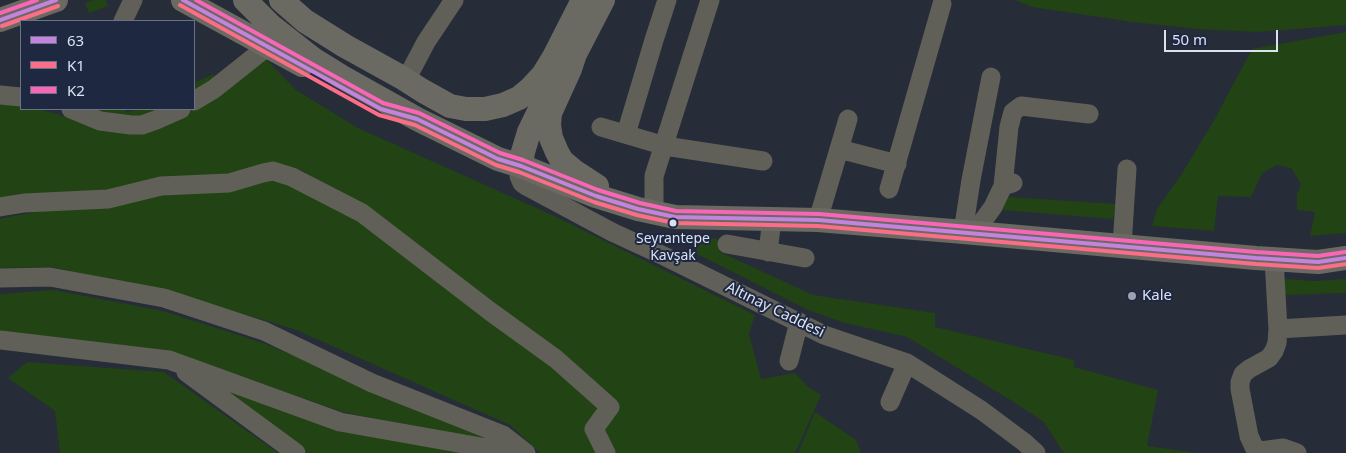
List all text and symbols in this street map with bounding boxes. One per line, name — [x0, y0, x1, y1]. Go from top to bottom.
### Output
legend — [20, 20, 195, 110]
scale bar — [1166, 20, 1280, 52]
text: 50 m — [1172, 29, 1207, 49]
text: 63 — [67, 30, 84, 50]
text: K1 — [67, 55, 85, 75]
text: K2 — [67, 80, 85, 100]
marker: Seyrantepe Kavşak — [668, 218, 678, 228]
place label: Seyrantepe Kavşak — [636, 231, 710, 264]
street label: Altınay Caddesi — [723, 278, 827, 342]
place label: Kale — [1142, 287, 1172, 305]
marker: Kale — [1126, 290, 1138, 302]

